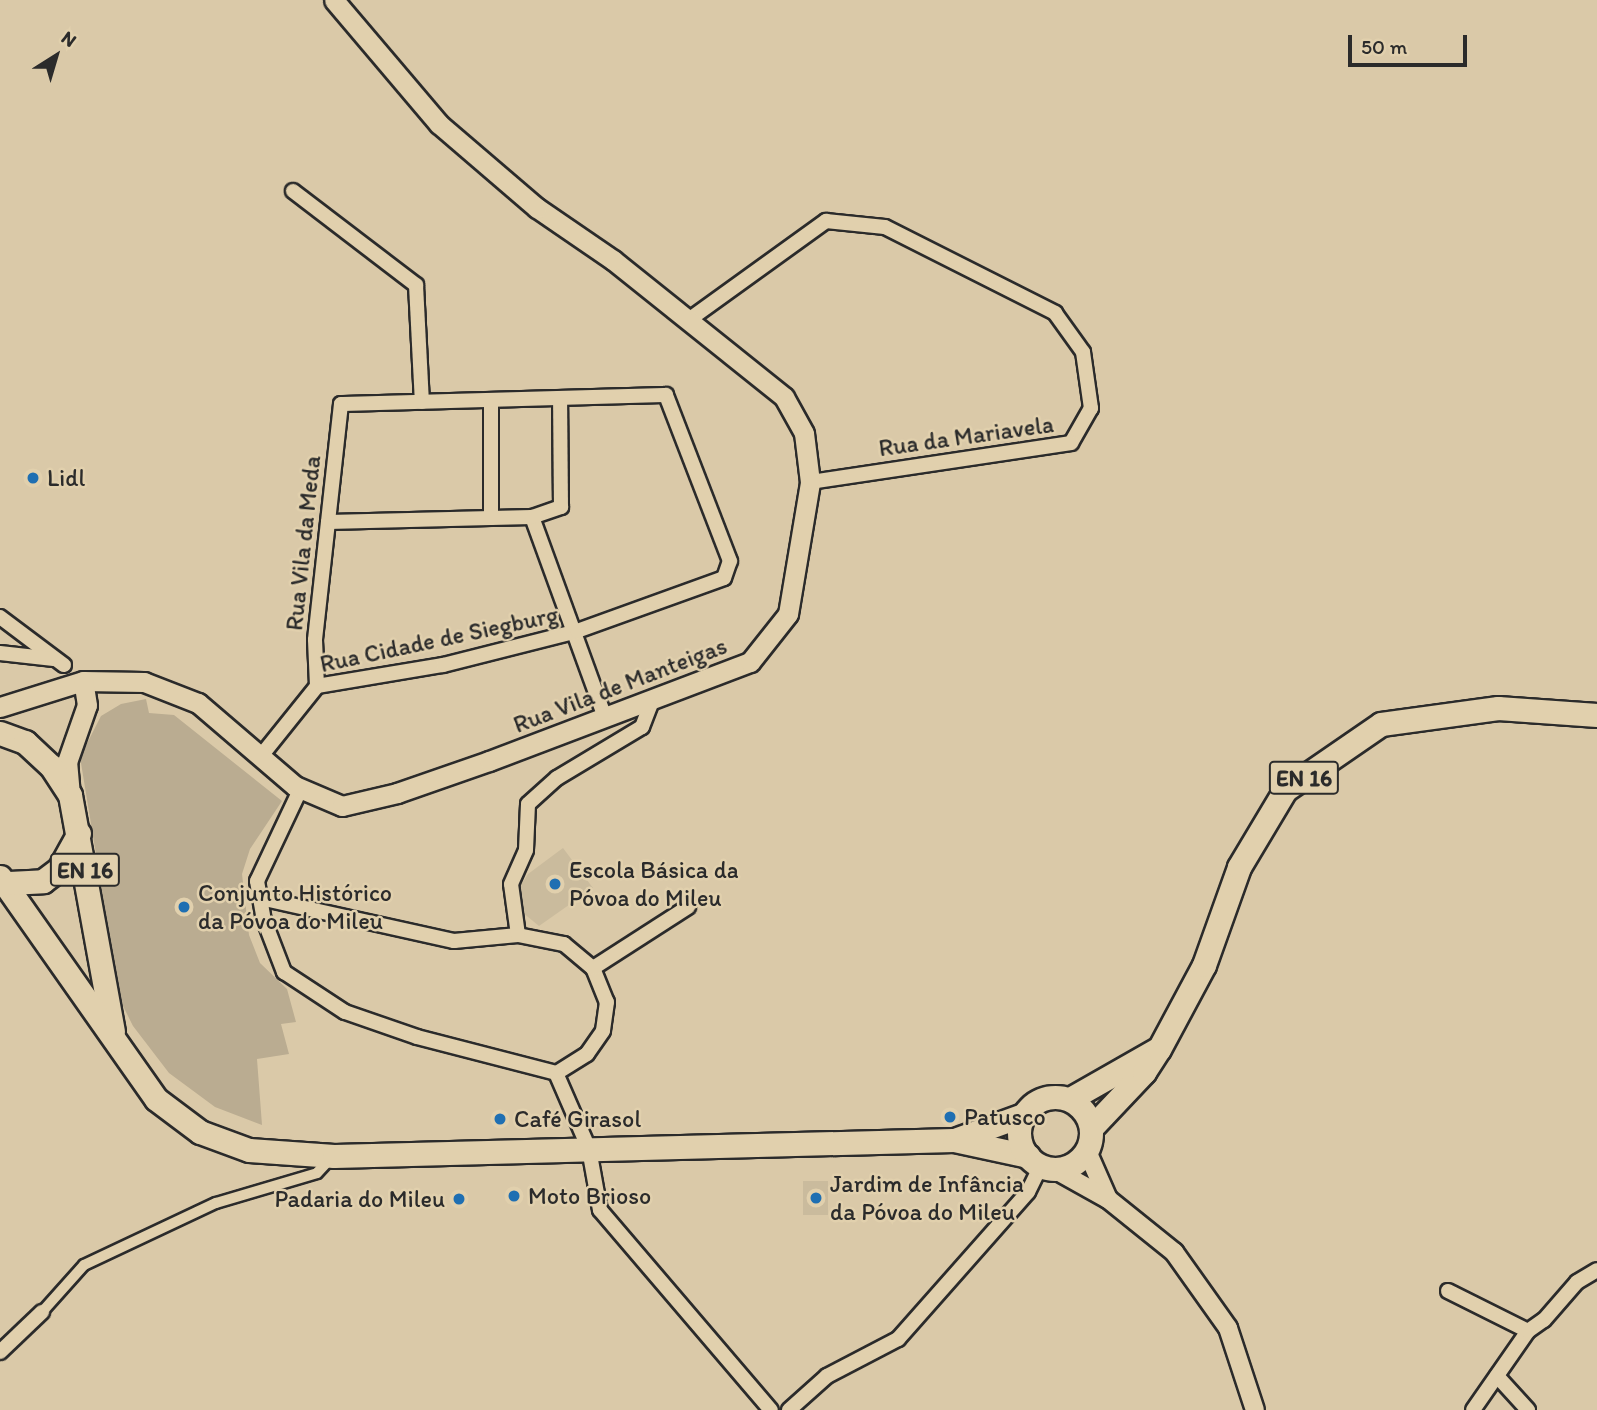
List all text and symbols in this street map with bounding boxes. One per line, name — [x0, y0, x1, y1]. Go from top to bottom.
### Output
north arrow — [21, 21, 91, 91]
scale bar — [1352, 21, 1471, 65]
text: N — [57, 26, 81, 52]
text: 50 m — [1361, 34, 1407, 59]
street label: Rua da Mariavela — [876, 409, 1056, 463]
street label: Rua Vila da Meda — [279, 454, 327, 632]
place label: Lidl — [47, 464, 85, 492]
marker: Lidl — [25, 470, 41, 486]
street label: Rua Cidade de Siegburg — [317, 600, 561, 678]
street label: Rua Vila de Manteigas — [509, 631, 731, 739]
road number: EN 16 — [1267, 758, 1341, 798]
road number: EN 16 — [48, 850, 122, 890]
place label: Escola Básica da Póvoa do Mileu — [569, 856, 739, 912]
marker: Escola Básica da Póvoa do Mileu — [547, 876, 563, 892]
place label: Conjunto Histórico da Póvoa do Mileu — [198, 879, 392, 935]
marker: Conjunto Histórico da Póvoa do Mileu — [176, 899, 192, 915]
place label: Patusco — [964, 1103, 1046, 1131]
place label: Café Girasol — [514, 1105, 641, 1133]
marker: Patusco — [942, 1109, 958, 1125]
marker: Café Girasol — [492, 1111, 508, 1127]
place label: Jardim de Infância da Póvoa do Mileu — [830, 1170, 1025, 1226]
place label: Moto Brioso — [528, 1182, 652, 1210]
place label: Padaria do Mileu — [274, 1185, 445, 1213]
marker: Moto Brioso — [506, 1188, 522, 1204]
marker: Jardim de Infância da Póvoa do Mileu — [808, 1190, 824, 1206]
marker: Padaria do Mileu — [451, 1191, 467, 1207]

